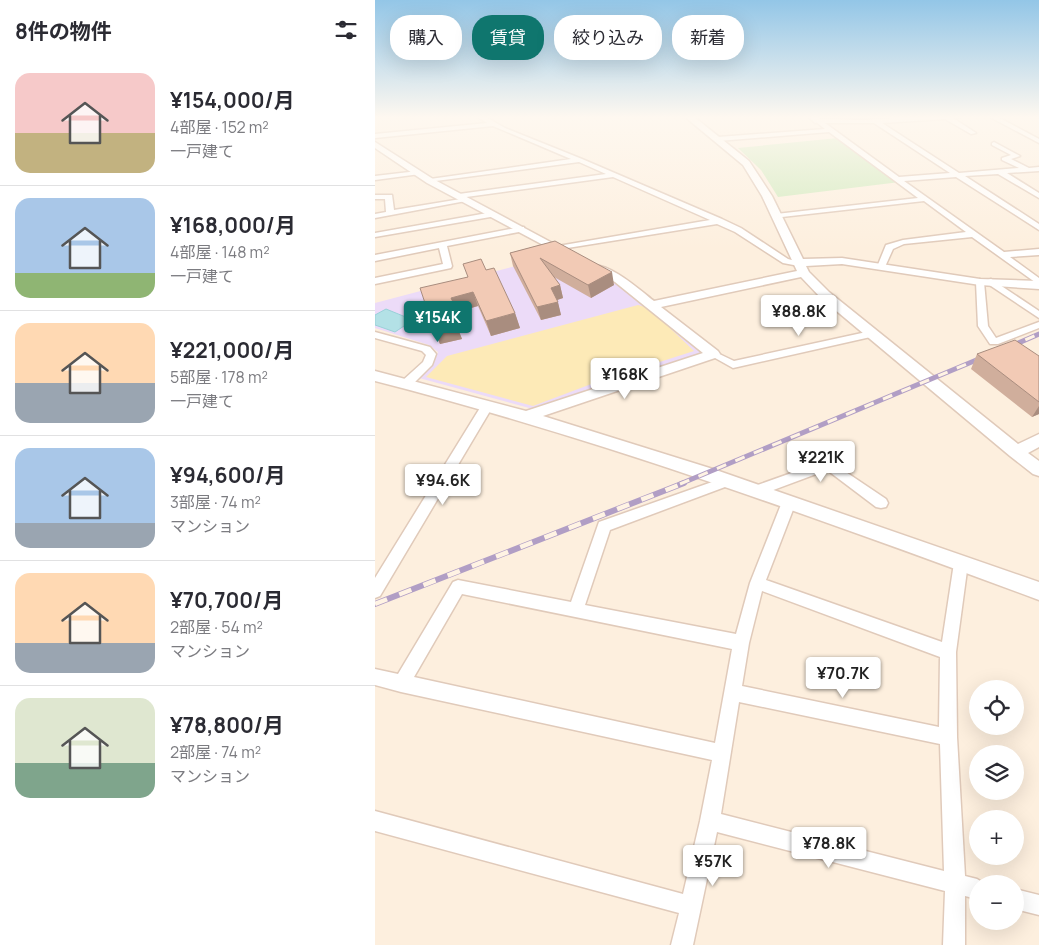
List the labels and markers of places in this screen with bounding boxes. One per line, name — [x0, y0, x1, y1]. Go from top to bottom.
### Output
pin: ¥88.8K — [758, 294, 840, 337]
pin: ¥154K — [403, 300, 473, 343]
pin: ¥168K — [590, 358, 660, 400]
pin: ¥221K — [786, 440, 856, 483]
pin: ¥94.6K — [402, 464, 484, 506]
pin: ¥70.7K — [802, 656, 884, 699]
pin: ¥78.8K — [788, 826, 870, 869]
pin: ¥57K — [683, 844, 743, 887]

